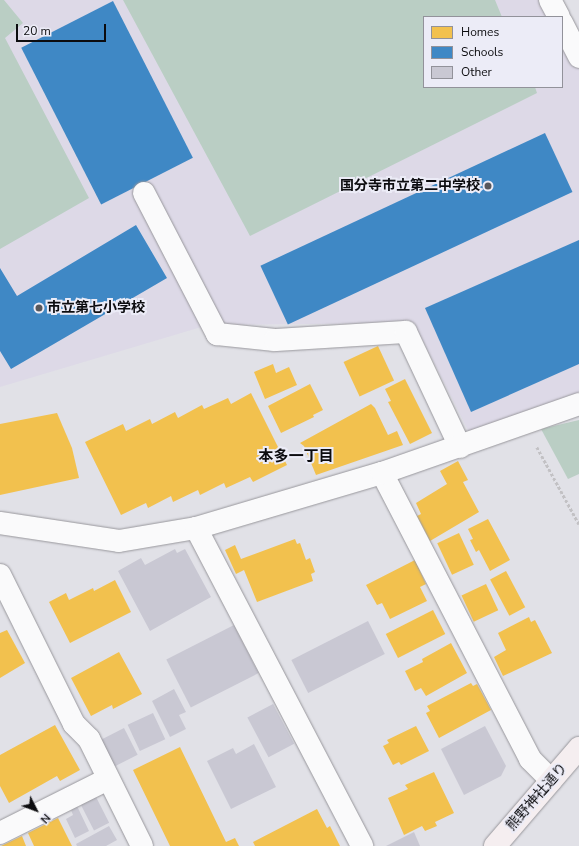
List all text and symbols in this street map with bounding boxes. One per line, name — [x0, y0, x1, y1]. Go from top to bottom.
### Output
scale bar — [18, 16, 108, 42]
legend — [423, 16, 563, 88]
text: 20 m — [23, 23, 51, 39]
text: Homes — [461, 24, 499, 40]
text: Schools — [461, 44, 503, 60]
text: Other — [461, 64, 492, 80]
place label: 国分寺市立第二中学校 — [340, 178, 480, 194]
marker: 国分寺市立第二中学校 — [483, 181, 493, 191]
place label: 市立第七小学校 — [47, 300, 145, 316]
marker: 市立第七小学校 — [34, 303, 44, 313]
district label: 本多一丁目 — [259, 448, 333, 466]
street label: 熊野神社通り — [503, 760, 571, 834]
north arrow — [16, 790, 56, 830]
text: N — [37, 810, 54, 826]

